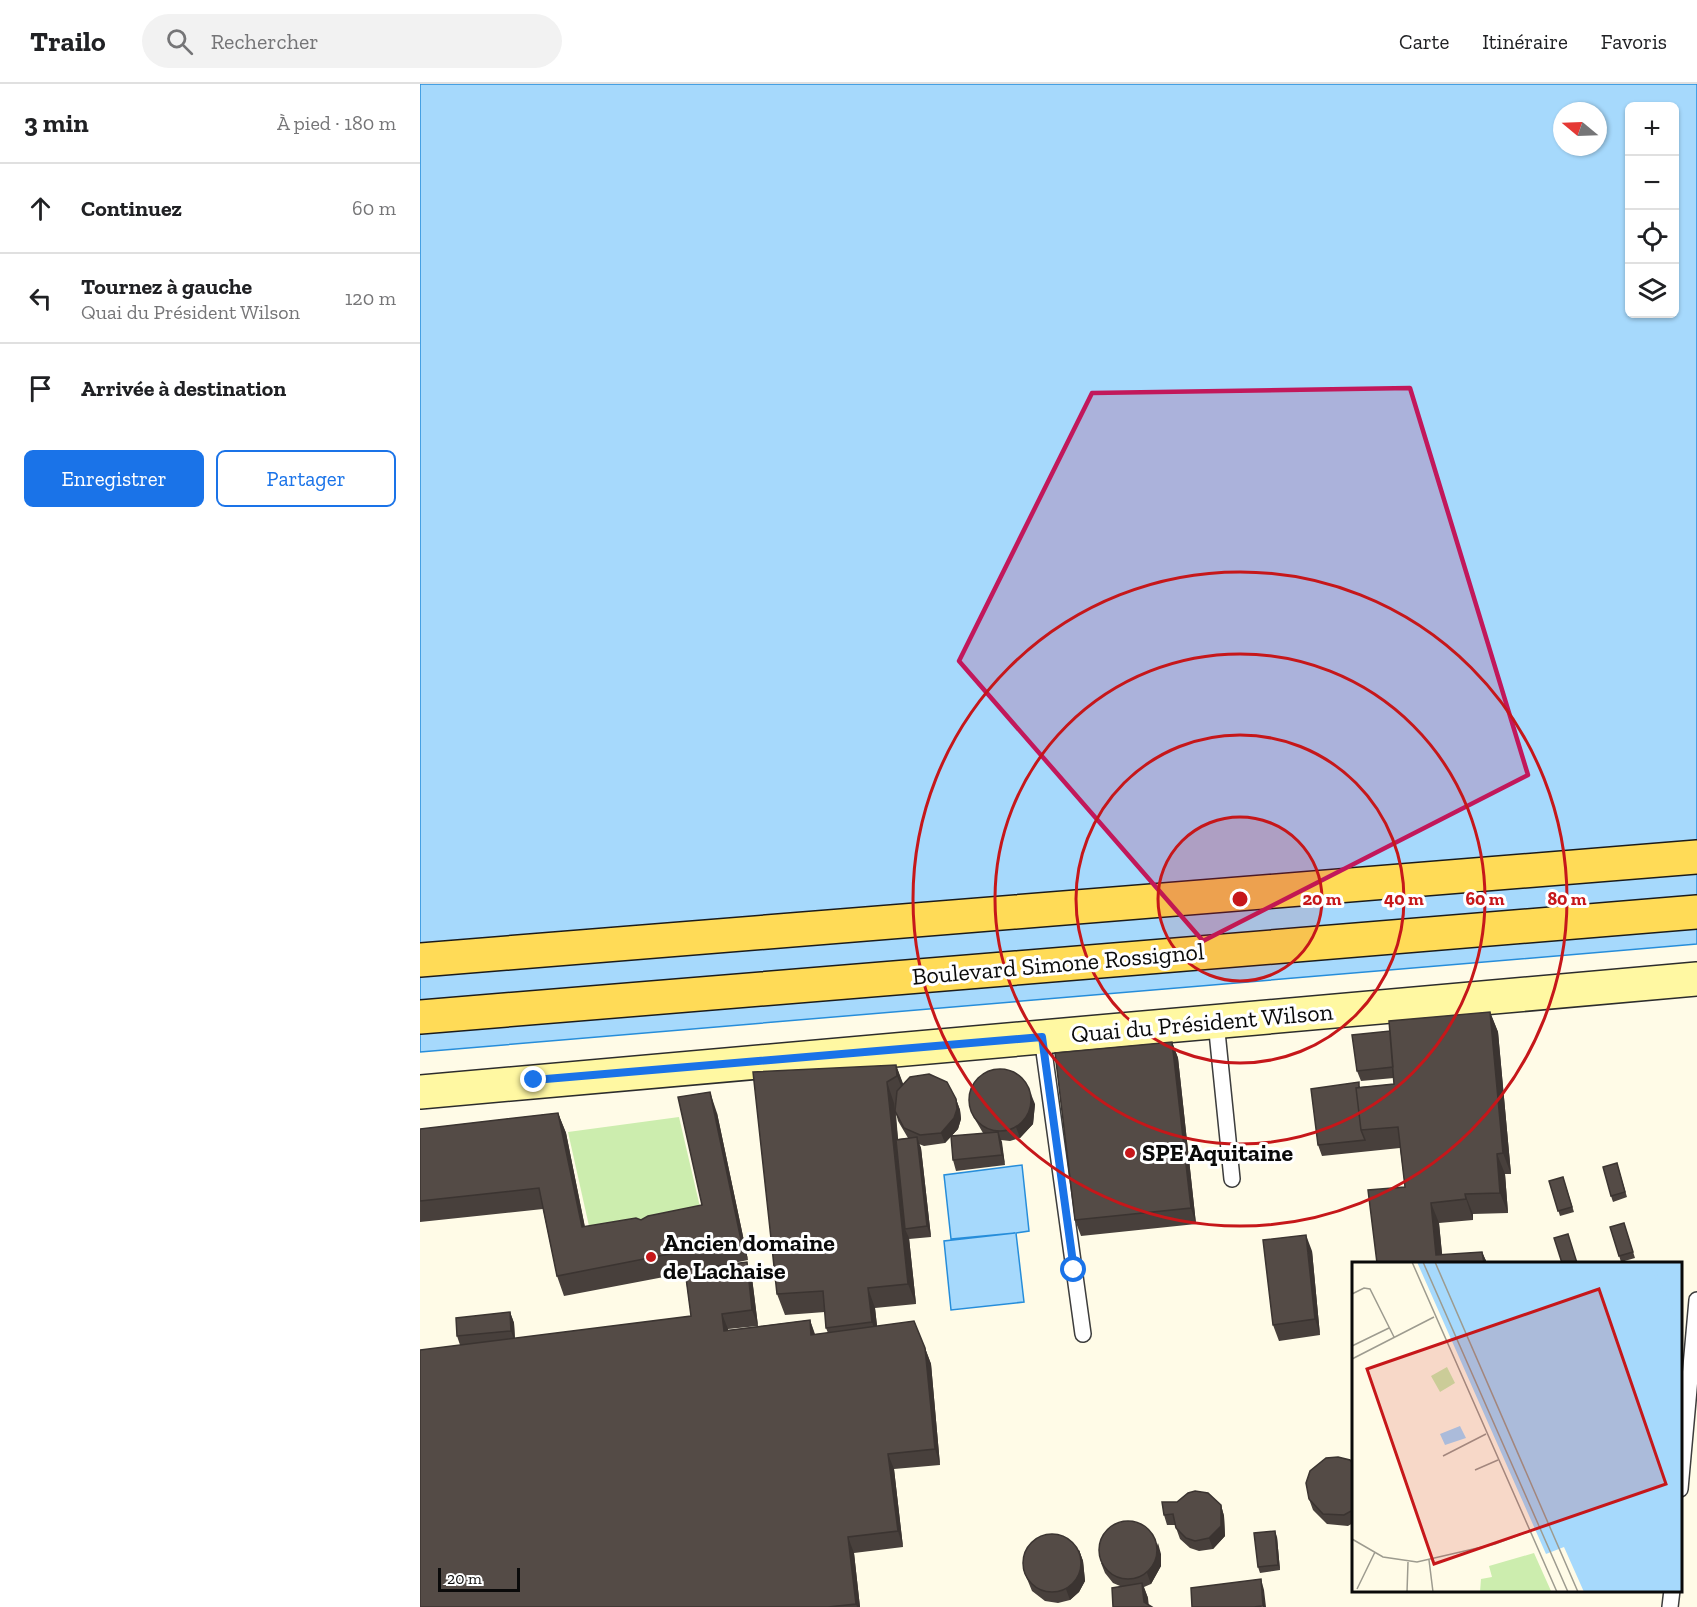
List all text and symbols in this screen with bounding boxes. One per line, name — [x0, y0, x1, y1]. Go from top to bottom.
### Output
search box — [142, 14, 562, 68]
text: Trailo — [30, 25, 106, 58]
icon: search — [163, 25, 196, 58]
text: Rechercher — [211, 28, 319, 55]
text: Carte — [1399, 29, 1449, 54]
text: Itinéraire — [1482, 29, 1568, 54]
text: Favoris — [1601, 29, 1667, 54]
north arrow — [1553, 102, 1607, 156]
map controls — [1625, 102, 1679, 318]
button: + — [1625, 102, 1679, 156]
text: 3 min — [24, 107, 89, 139]
text: À pied · 180 m — [277, 111, 396, 135]
button: − — [1625, 156, 1679, 210]
icon: ahead — [24, 192, 57, 225]
text: Continuez — [81, 195, 182, 222]
text: 60 m — [352, 196, 396, 220]
button: locate — [1625, 210, 1679, 264]
button: layers — [1625, 264, 1679, 318]
text: Tournez à gauche — [81, 273, 252, 300]
icon: left — [24, 282, 57, 315]
text: 120 m — [345, 286, 396, 310]
text: Quai du Président Wilson — [81, 300, 300, 324]
icon: arrive — [24, 372, 57, 405]
text: Arrivée à destination — [81, 375, 286, 402]
button: Enregistrer — [24, 450, 204, 507]
button: Partager — [216, 450, 396, 507]
text: 20 m — [1302, 888, 1342, 910]
text: 40 m — [1384, 888, 1424, 910]
text: 60 m — [1465, 888, 1505, 910]
text: 80 m — [1547, 888, 1587, 910]
centre of rings — [1230, 889, 1250, 909]
street label: Boulevard Simone Rossignol — [911, 936, 1205, 991]
street label: Quai du Président Wilson — [1070, 997, 1334, 1048]
route end — [520, 1066, 546, 1092]
place label: SPE Aquitaine — [1142, 1138, 1293, 1167]
marker: SPE Aquitaine — [1123, 1146, 1137, 1160]
place label: Ancien domaine de Lachaise — [663, 1228, 835, 1285]
marker: Ancien domaine de Lachaise — [644, 1250, 658, 1264]
route start — [1060, 1256, 1086, 1282]
inset map — [1352, 1262, 1682, 1592]
scale bar — [438, 1565, 520, 1592]
text: 20 m — [447, 1569, 482, 1588]

